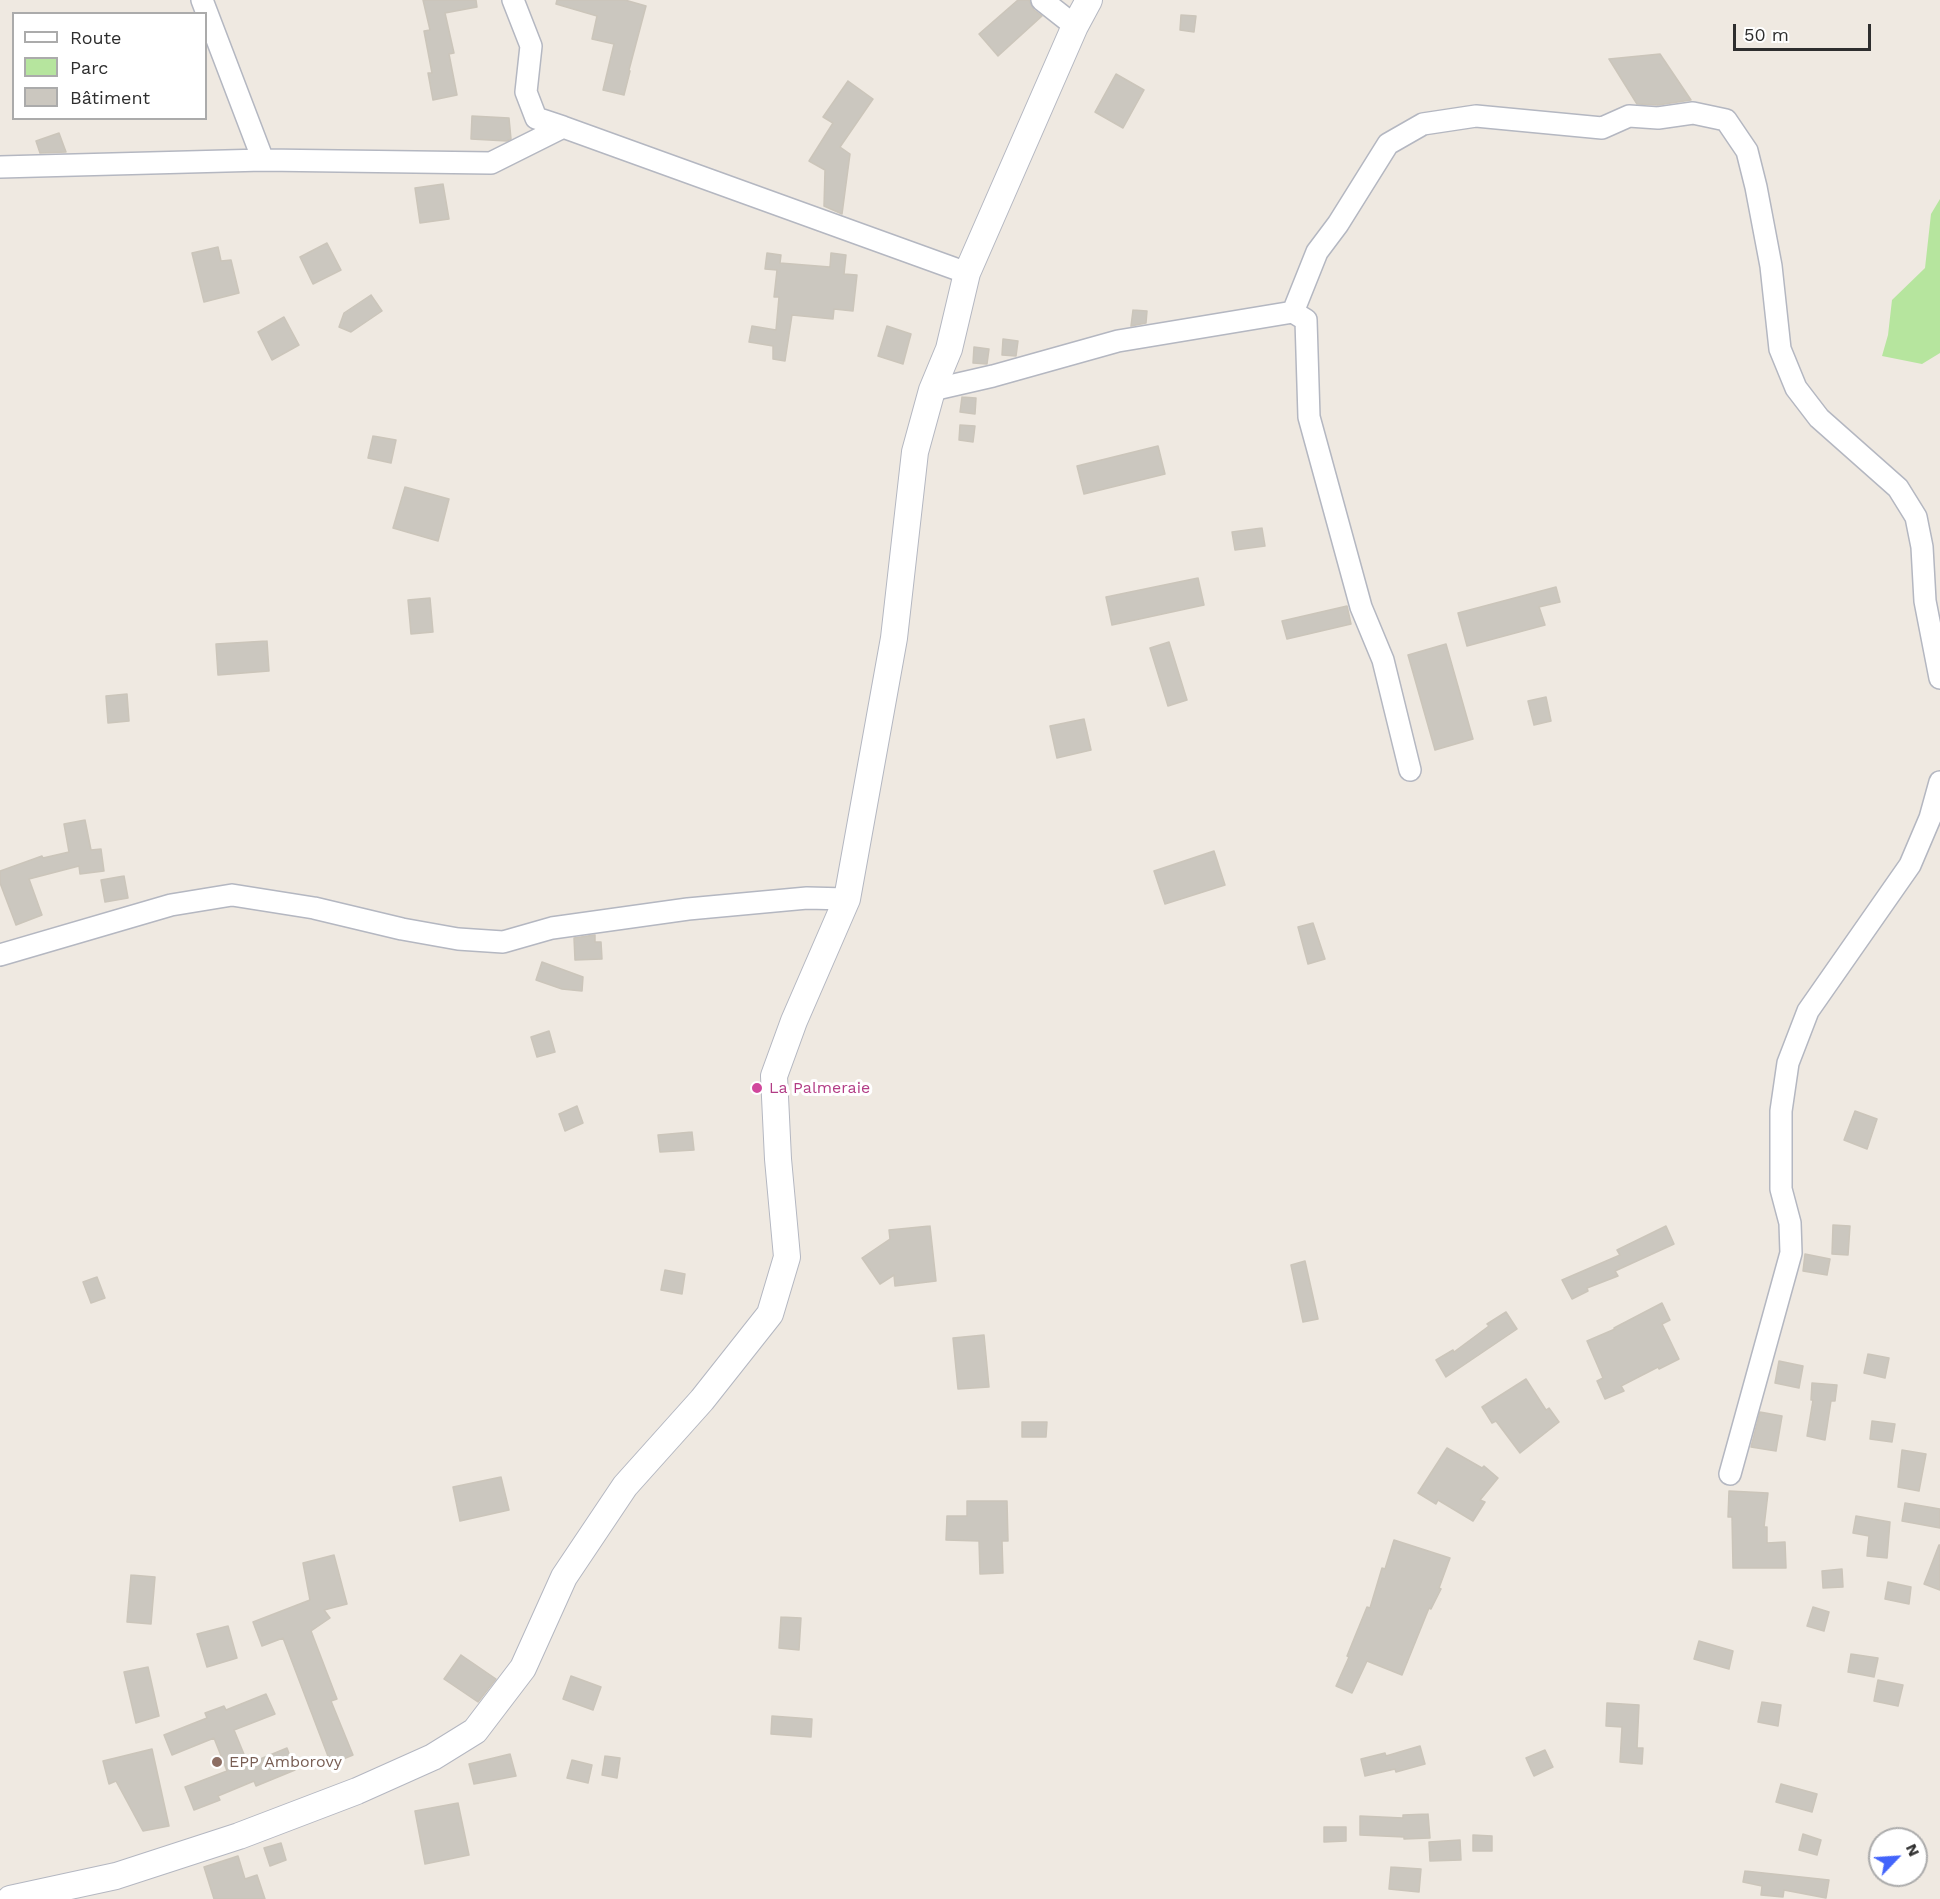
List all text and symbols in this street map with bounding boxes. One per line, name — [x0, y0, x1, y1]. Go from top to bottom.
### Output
legend — [12, 12, 207, 120]
scale bar — [1736, 12, 1874, 50]
text: 50 m — [1744, 24, 1789, 45]
text: Route — [70, 27, 122, 48]
text: Parc — [70, 57, 108, 78]
text: Bâtiment — [70, 87, 150, 108]
place label: La Palmeraie — [769, 1078, 870, 1098]
marker: La Palmeraie — [750, 1081, 764, 1095]
place label: EPP Amborovy — [229, 1752, 342, 1772]
marker: EPP Amborovy — [210, 1755, 224, 1769]
north arrow — [1868, 1827, 1928, 1887]
text: N — [1902, 1841, 1924, 1859]

